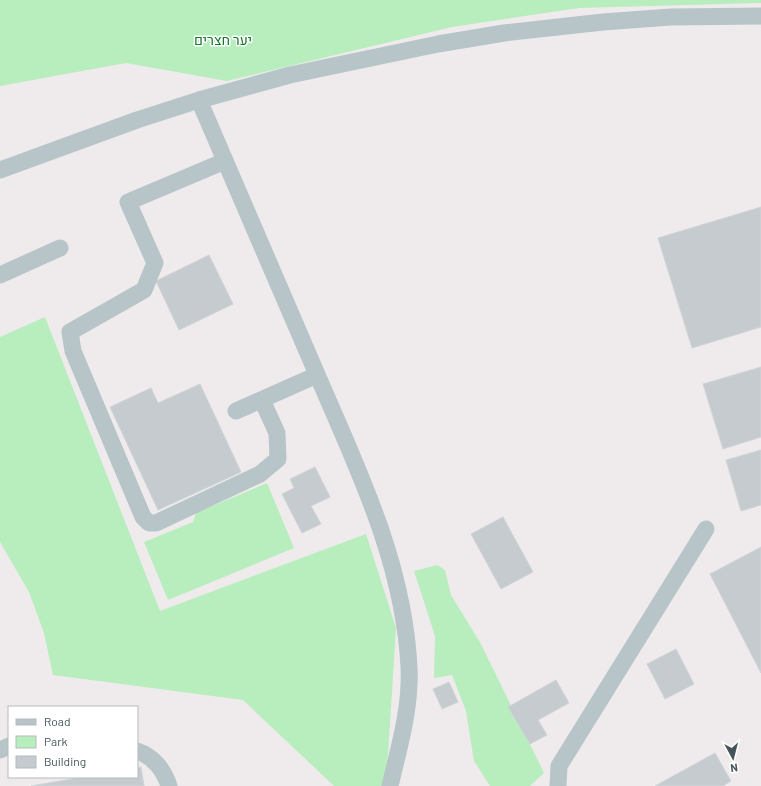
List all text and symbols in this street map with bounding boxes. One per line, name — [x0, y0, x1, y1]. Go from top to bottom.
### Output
park label: יער חצרים — [194, 31, 252, 48]
legend — [8, 706, 138, 778]
text: Road — [44, 714, 71, 728]
text: Park — [44, 734, 68, 748]
north arrow — [713, 738, 753, 778]
text: Building — [44, 754, 86, 768]
text: N — [730, 762, 739, 775]

